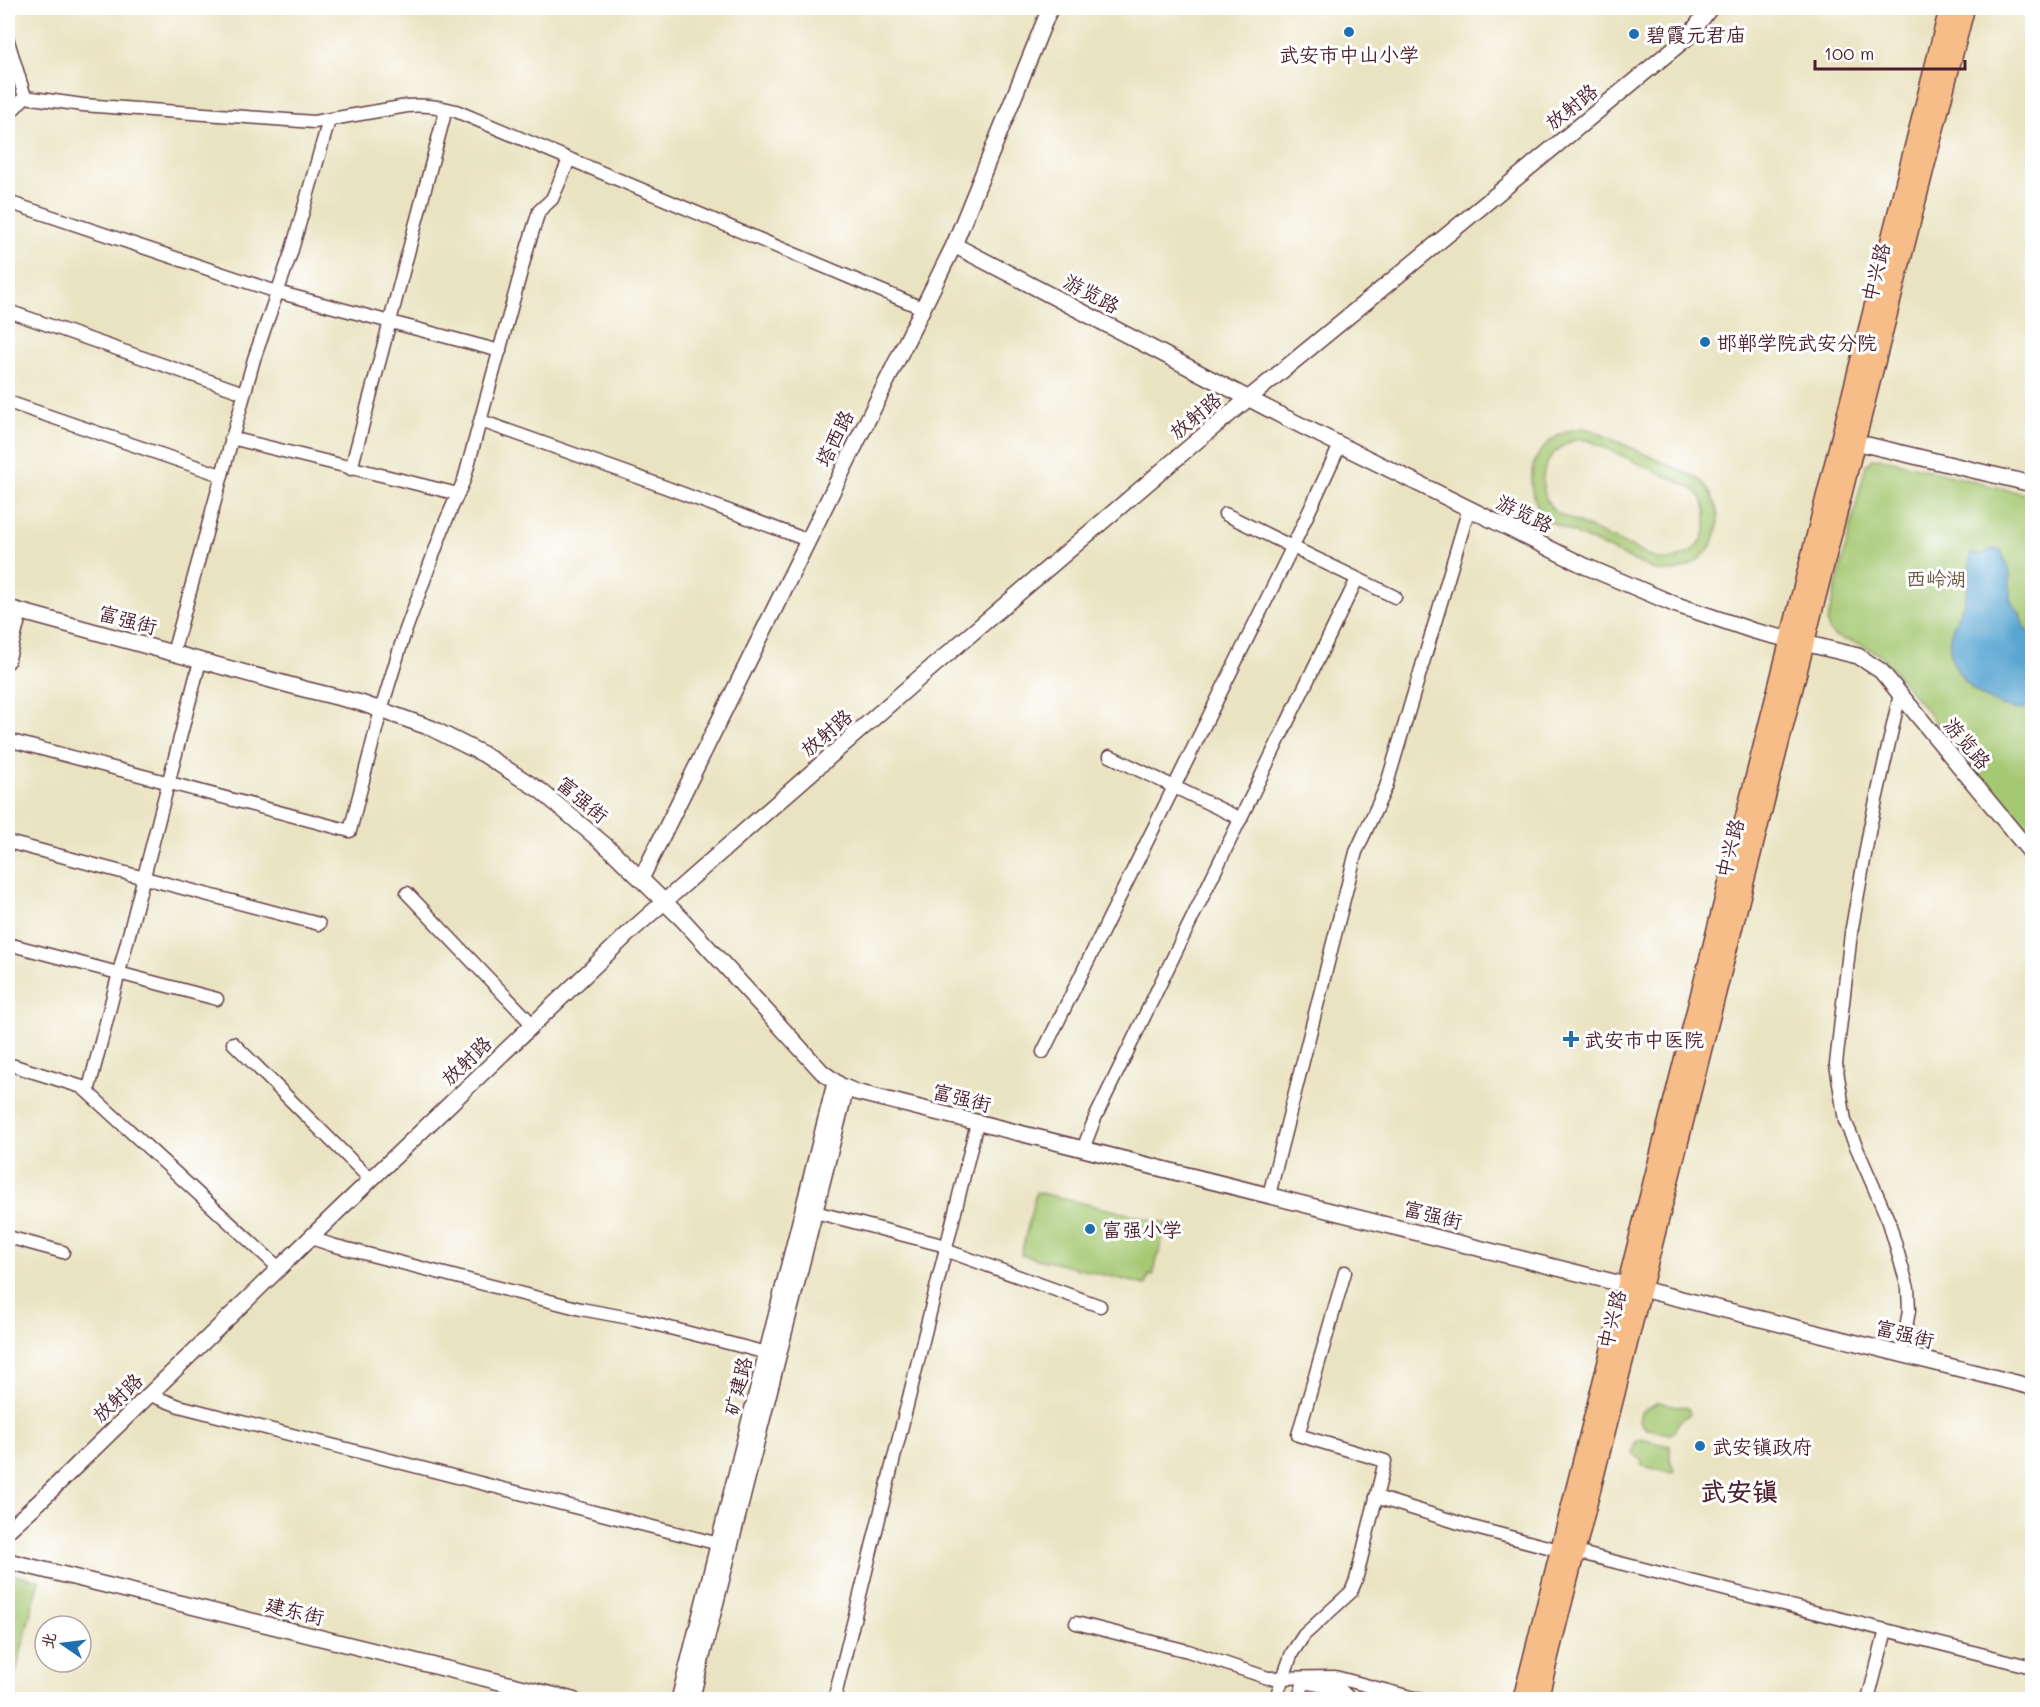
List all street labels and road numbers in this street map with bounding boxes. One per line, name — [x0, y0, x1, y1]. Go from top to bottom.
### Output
street label: 放射路 — [1540, 76, 1603, 135]
street label: 中兴路 — [1855, 239, 1895, 304]
street label: 游览路 — [1059, 267, 1125, 319]
street label: 放射路 — [1164, 385, 1227, 444]
street label: 塔西路 — [809, 404, 859, 471]
street label: 游览路 — [1492, 488, 1559, 538]
street label: 富强街 — [96, 599, 160, 639]
street label: 放射路 — [795, 702, 858, 761]
street label: 游览路 — [1939, 712, 1998, 775]
street label: 富强街 — [552, 770, 614, 828]
street label: 中兴路 — [1709, 815, 1749, 880]
street label: 放射路 — [435, 1029, 497, 1090]
street label: 富强街 — [930, 1077, 994, 1117]
street label: 富强街 — [1401, 1194, 1465, 1234]
street label: 中兴路 — [1591, 1286, 1631, 1351]
street label: 富强街 — [1873, 1313, 1937, 1353]
street label: 矿建路 — [717, 1353, 757, 1418]
street label: 放射路 — [86, 1366, 148, 1427]
street label: 建东街 — [263, 1590, 327, 1630]

